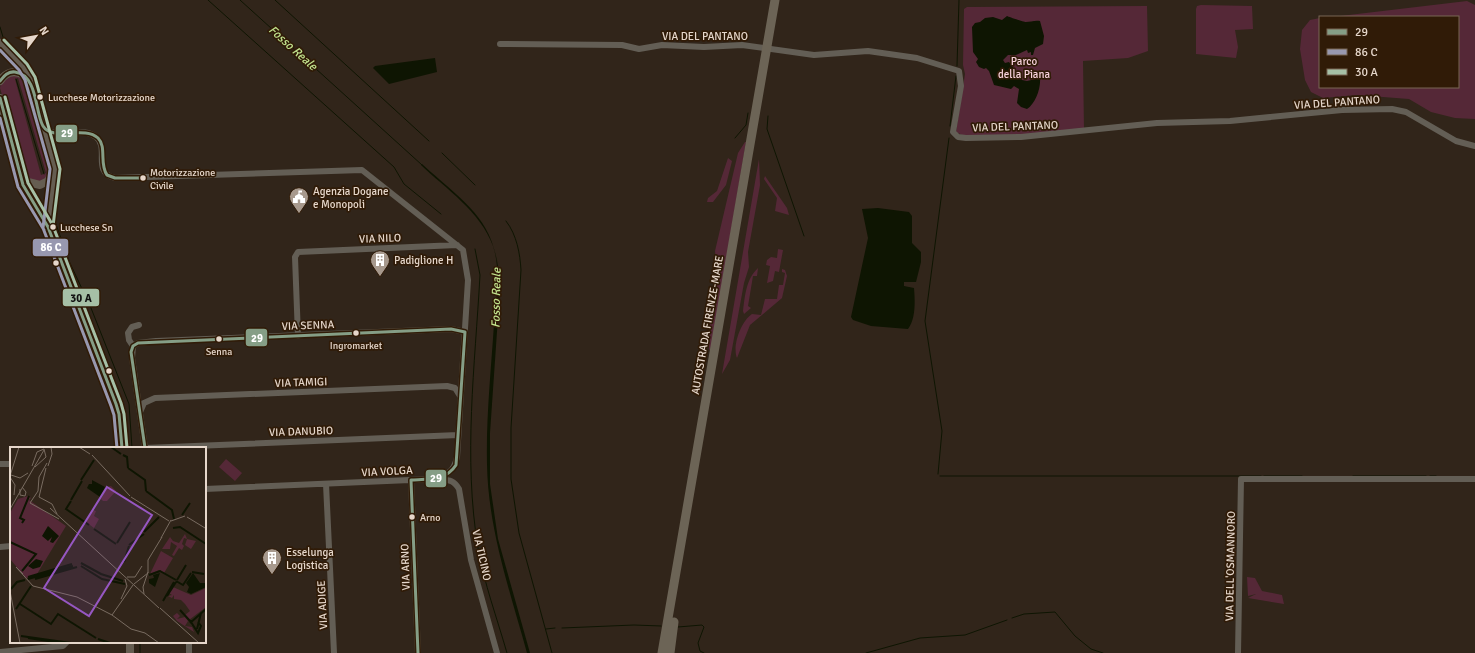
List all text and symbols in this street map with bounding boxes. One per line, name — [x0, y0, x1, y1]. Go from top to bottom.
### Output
north arrow — [16, 16, 56, 56]
legend — [1319, 16, 1459, 88]
water label: Fosso Reale — [265, 23, 321, 75]
text: N — [37, 24, 52, 38]
text: 29 — [1355, 25, 1368, 40]
street label: VIA DEL PANTANO — [662, 30, 748, 43]
text: 86 C — [1355, 45, 1378, 60]
park label: Parco della Piana — [998, 55, 1050, 81]
text: 30 A — [1355, 65, 1379, 80]
marker: Lucchese Motorizzazione — [35, 92, 45, 102]
place label: Lucchese Motorizzazione — [48, 92, 155, 104]
street label: VIA DEL PANTANO — [1294, 93, 1380, 112]
street label: VIA DEL PANTANO — [972, 119, 1058, 134]
line badge: 29 — [55, 124, 78, 143]
text: 29 — [61, 127, 73, 140]
place label: Motorizzazione Civile — [150, 167, 215, 192]
marker: Motorizzazione Civile — [138, 173, 148, 183]
place label: Agenzia Dogane e Monopoli — [313, 185, 389, 211]
public building icon: Agenzia Dogane e Monopoli — [288, 186, 310, 214]
marker: Lucchese Sn — [48, 222, 58, 232]
place label: Lucchese Sn — [60, 222, 113, 234]
street label: VIA NILO — [359, 231, 401, 246]
line badge: 86 C — [32, 238, 69, 257]
text: 86 C — [41, 241, 62, 254]
building icon: Padiglione H — [369, 249, 391, 277]
place label: Padiglione H — [394, 254, 453, 267]
street label: AUTOSTRADA FIRENZE-MARE — [689, 255, 726, 396]
unlabelled marker — [51, 258, 61, 268]
water label: Fosso Reale — [488, 267, 505, 328]
line badge: 30 A — [62, 288, 100, 307]
text: 30 A — [70, 292, 92, 305]
street label: VIA SENNA — [281, 318, 335, 333]
line badge: 29 — [245, 328, 268, 347]
marker: Ingromarket — [351, 328, 361, 338]
text: 29 — [251, 332, 263, 345]
marker: Senna — [214, 334, 224, 344]
place label: Ingromarket — [330, 340, 383, 352]
place label: Senna — [206, 346, 232, 358]
unlabelled marker — [104, 366, 114, 376]
street label: VIA TAMIGI — [275, 375, 328, 390]
street label: VIA DANUBIO — [269, 424, 333, 439]
inset map — [10, 447, 206, 643]
street label: VIA VOLGA — [361, 464, 413, 479]
line badge: 29 — [425, 469, 447, 488]
text: 29 — [430, 472, 442, 485]
street label: VIA DELL'OSMANNORO — [1223, 511, 1238, 621]
marker: Arno — [407, 512, 417, 522]
place label: Arno — [420, 512, 440, 524]
street label: VIA TICINO — [469, 528, 494, 582]
street label: VIA ARNO — [398, 543, 413, 591]
place label: Esselunga Logistica — [286, 546, 334, 572]
building icon: Esselunga Logistica — [261, 547, 283, 575]
street label: VIA ADIGE — [315, 580, 330, 630]

